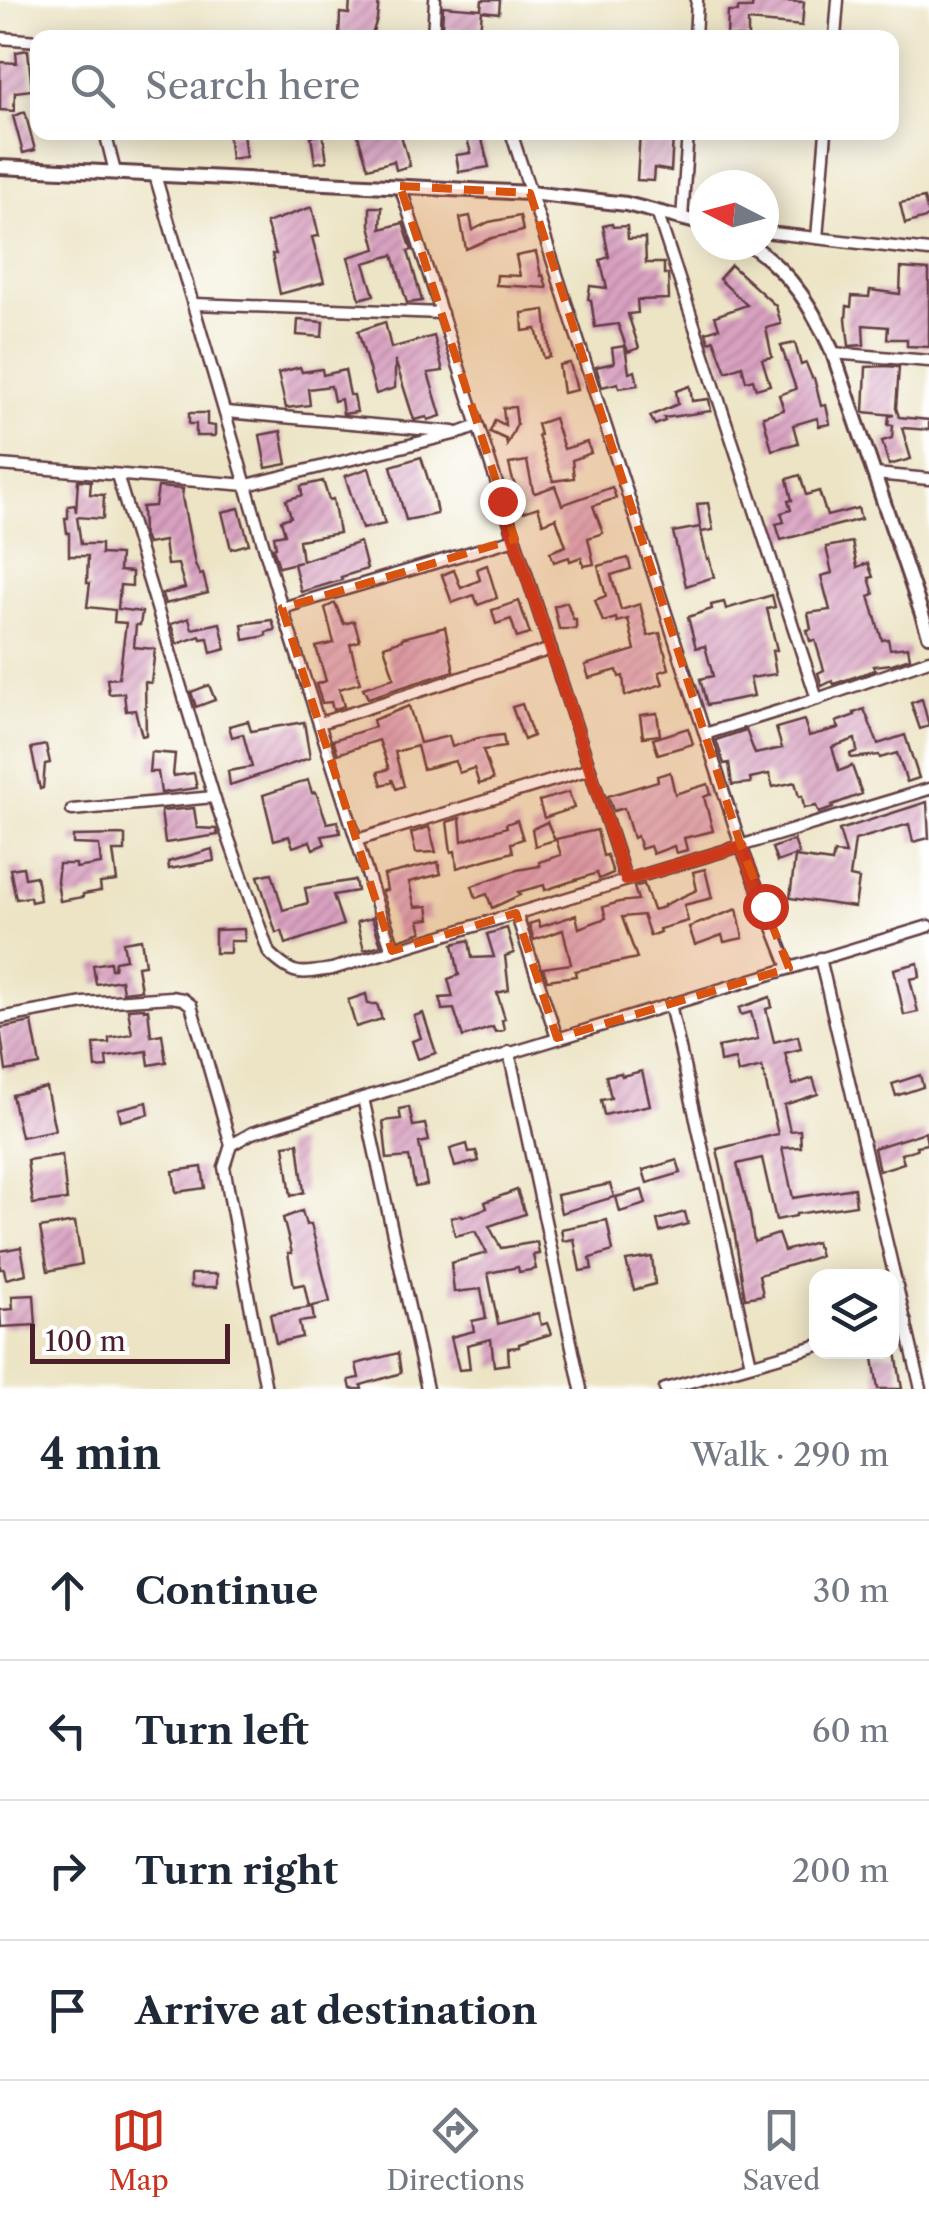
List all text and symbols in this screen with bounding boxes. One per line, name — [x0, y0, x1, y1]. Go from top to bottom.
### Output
search box — [30, 30, 899, 140]
icon: search — [65, 58, 120, 113]
text: Search here — [145, 62, 360, 109]
north arrow — [689, 170, 779, 260]
route end — [480, 479, 526, 525]
route start — [743, 884, 789, 930]
map controls — [809, 1269, 899, 1359]
button: layers — [809, 1269, 899, 1359]
scale bar — [30, 1319, 230, 1364]
text: 100 m — [45, 1324, 126, 1358]
text: 4 min — [40, 1428, 161, 1480]
text: Walk · 290 m — [691, 1435, 889, 1474]
icon: ahead — [40, 1563, 95, 1618]
text: Continue — [135, 1567, 318, 1614]
text: 30 m — [813, 1571, 889, 1610]
icon: left — [40, 1703, 95, 1758]
text: Turn left — [135, 1707, 309, 1754]
text: 60 m — [812, 1711, 889, 1750]
icon: right — [40, 1843, 95, 1898]
text: Turn right — [135, 1847, 338, 1894]
text: 200 m — [792, 1851, 889, 1890]
icon: arrive — [40, 1983, 95, 2038]
text: Arrive at destination — [135, 1987, 538, 2034]
tab: Map — [109, 2103, 169, 2197]
tab: Directions — [386, 2103, 525, 2197]
tab: Saved — [742, 2103, 820, 2197]

